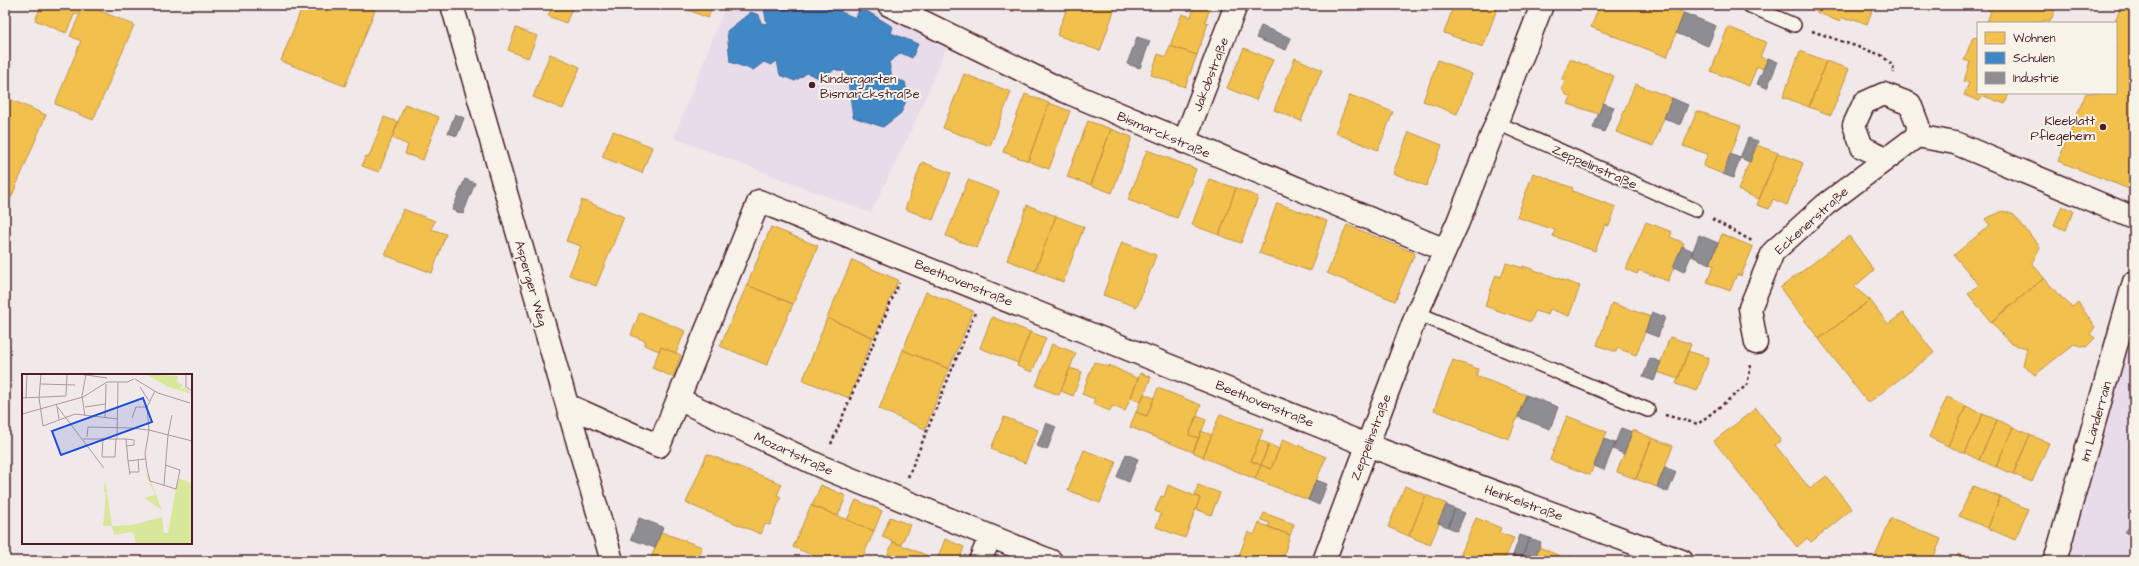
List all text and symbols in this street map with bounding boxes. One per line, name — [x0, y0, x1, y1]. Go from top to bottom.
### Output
legend — [1977, 22, 2117, 94]
text: Wohnen — [2013, 30, 2055, 47]
street label: Jakobstraße — [1189, 35, 1233, 114]
text: Schulen — [2013, 50, 2055, 67]
place label: Kindergarten Bismarckstraße — [820, 70, 920, 103]
text: Industrie — [2013, 70, 2059, 87]
marker: Kindergarten Bismarckstraße — [807, 80, 817, 90]
street label: Bismarckstraße — [1114, 107, 1213, 163]
place label: Kleeblatt Pflegeheim — [2031, 112, 2096, 146]
marker: Kleeblatt Pflegeheim — [2098, 122, 2108, 132]
street label: Zeppelinstraße — [1549, 140, 1640, 194]
street label: Eckenerstraße — [1771, 183, 1852, 259]
street label: Asperger Weg — [509, 238, 552, 329]
street label: Beethovenstraße — [912, 255, 1015, 311]
inset map — [22, 374, 192, 544]
street label: Beethovenstraße — [1213, 376, 1316, 432]
street label: Im Länderrain — [2076, 379, 2116, 463]
street label: Zeppelinstraße — [1346, 392, 1396, 483]
street label: Mozartstraße — [751, 428, 836, 480]
street label: Heinkelstraße — [1482, 480, 1565, 525]

